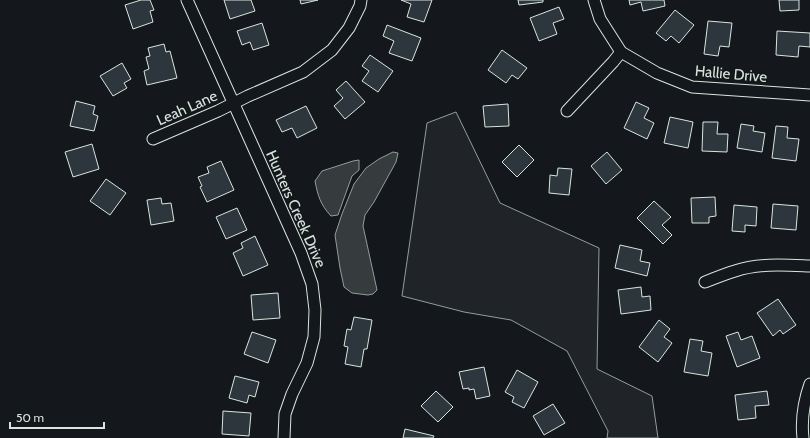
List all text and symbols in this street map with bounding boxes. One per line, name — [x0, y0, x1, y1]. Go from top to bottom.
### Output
street label: Hallie Drive — [694, 62, 768, 86]
street label: Leah Lane — [154, 87, 220, 129]
street label: Hunters Creek Drive — [262, 148, 330, 271]
scale bar — [10, 404, 104, 430]
text: 50 m — [16, 410, 44, 425]

